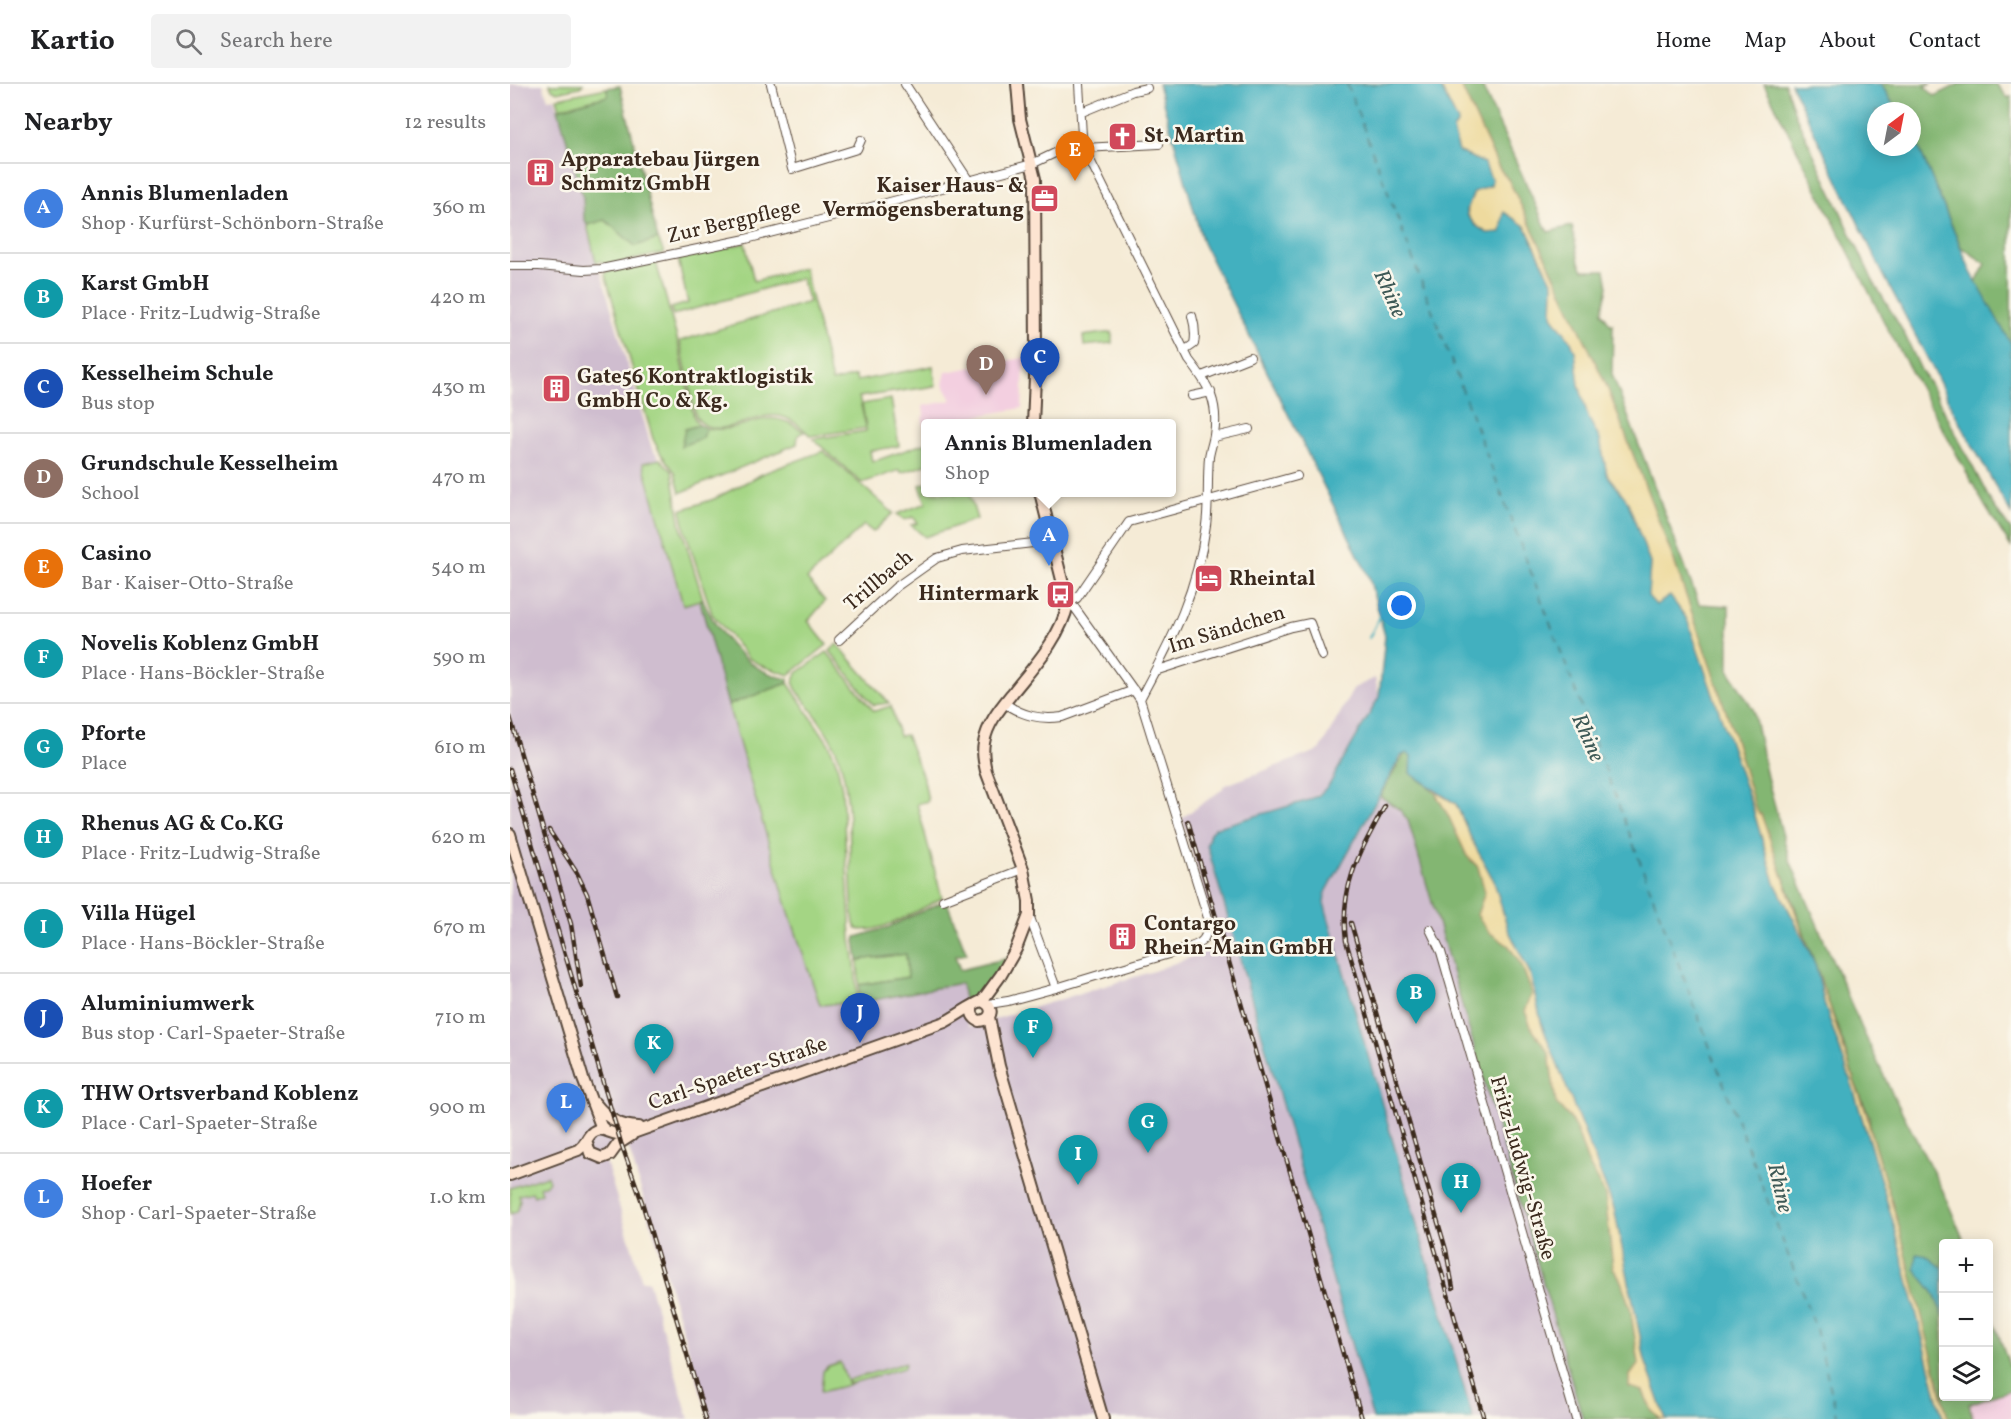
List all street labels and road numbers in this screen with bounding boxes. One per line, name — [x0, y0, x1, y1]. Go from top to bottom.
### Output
street label: Zur Bergpflege — [664, 193, 804, 251]
street label: Trillbach — [838, 543, 920, 619]
street label: Im Sändchen — [1165, 599, 1289, 661]
street label: Carl-Spaeter-Straße — [645, 1030, 831, 1118]
street label: Fritz-Ludwig-Straße — [1482, 1072, 1562, 1264]

